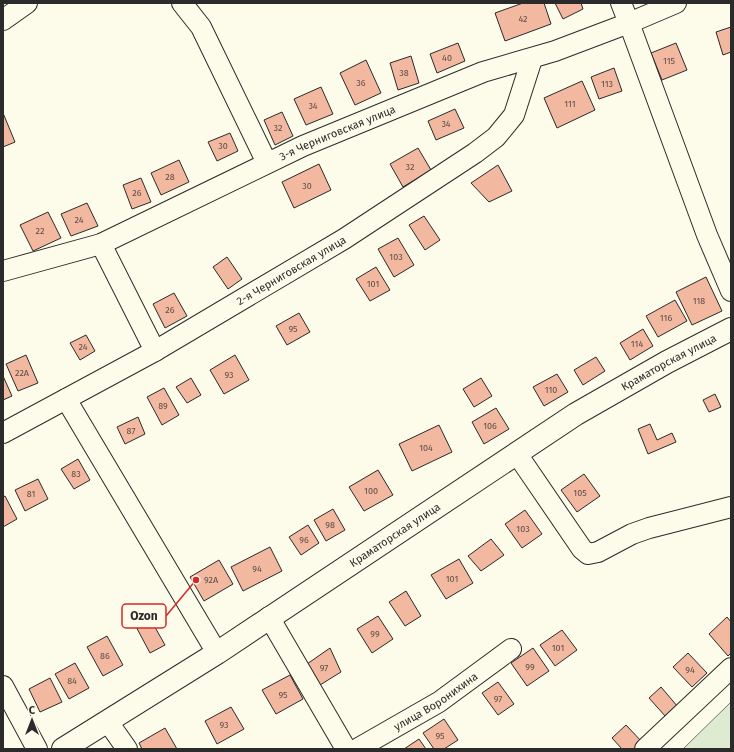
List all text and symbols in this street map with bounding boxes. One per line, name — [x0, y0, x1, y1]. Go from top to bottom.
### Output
house number: 42 — [518, 14, 528, 24]
house number: 40 — [442, 53, 452, 63]
house number: 115 — [663, 56, 676, 66]
house number: 38 — [399, 68, 409, 78]
house number: 36 — [356, 78, 366, 88]
house number: 113 — [601, 79, 613, 89]
house number: 111 — [564, 99, 576, 109]
house number: 34 — [308, 101, 318, 111]
street label: 3-я Черниговская улица — [277, 103, 397, 163]
house number: 34 — [441, 119, 451, 129]
house number: 32 — [274, 123, 282, 133]
house number: 30 — [218, 141, 228, 151]
house number: 32 — [406, 162, 414, 172]
house number: 28 — [165, 172, 175, 182]
house number: 30 — [302, 181, 312, 191]
house number: 26 — [132, 188, 142, 198]
house number: 24 — [74, 215, 84, 225]
house number: 22 — [36, 226, 44, 236]
street label: 2-я Черниговская улица — [234, 233, 348, 308]
house number: 103 — [389, 252, 403, 262]
house number: 101 — [367, 279, 379, 289]
house number: 118 — [693, 296, 705, 306]
house number: 26 — [165, 305, 175, 315]
house number: 116 — [660, 313, 672, 323]
house number: 95 — [288, 324, 298, 334]
street label: Краматорская улица — [619, 332, 719, 394]
house number: 114 — [631, 339, 643, 349]
house number: 24 — [78, 342, 88, 352]
house number: 22А — [15, 368, 30, 378]
house number: 93 — [224, 370, 234, 380]
house number: 110 — [545, 385, 557, 395]
house number: 89 — [158, 401, 168, 411]
house number: 106 — [483, 421, 497, 431]
house number: 87 — [127, 426, 135, 436]
house number: 104 — [419, 443, 433, 453]
house number: 83 — [71, 469, 81, 479]
house number: 100 — [364, 486, 378, 496]
house number: 105 — [573, 488, 587, 498]
house number: 81 — [27, 489, 35, 499]
street label: Краматорская улица — [347, 500, 443, 570]
house number: 98 — [325, 520, 335, 530]
house number: 103 — [516, 524, 530, 534]
house number: 96 — [299, 535, 309, 545]
house number: 94 — [252, 564, 262, 574]
house number: 101 — [446, 574, 458, 584]
house number: 92А — [204, 575, 219, 585]
callout: Ozon — [122, 604, 166, 628]
text: Ozon — [130, 609, 158, 623]
house number: 99 — [370, 629, 380, 639]
house number: 101 — [552, 643, 564, 653]
house number: 86 — [100, 651, 110, 661]
house number: 99 — [525, 662, 535, 672]
house number: 97 — [320, 663, 328, 673]
house number: 94 — [685, 665, 695, 675]
street label: улица Воронихина — [392, 670, 480, 734]
house number: 84 — [67, 676, 77, 686]
house number: 95 — [278, 690, 288, 700]
house number: 97 — [494, 694, 502, 704]
north arrow — [12, 700, 52, 740]
text: С — [29, 704, 36, 717]
house number: 93 — [219, 720, 229, 730]
house number: 95 — [435, 731, 445, 741]

